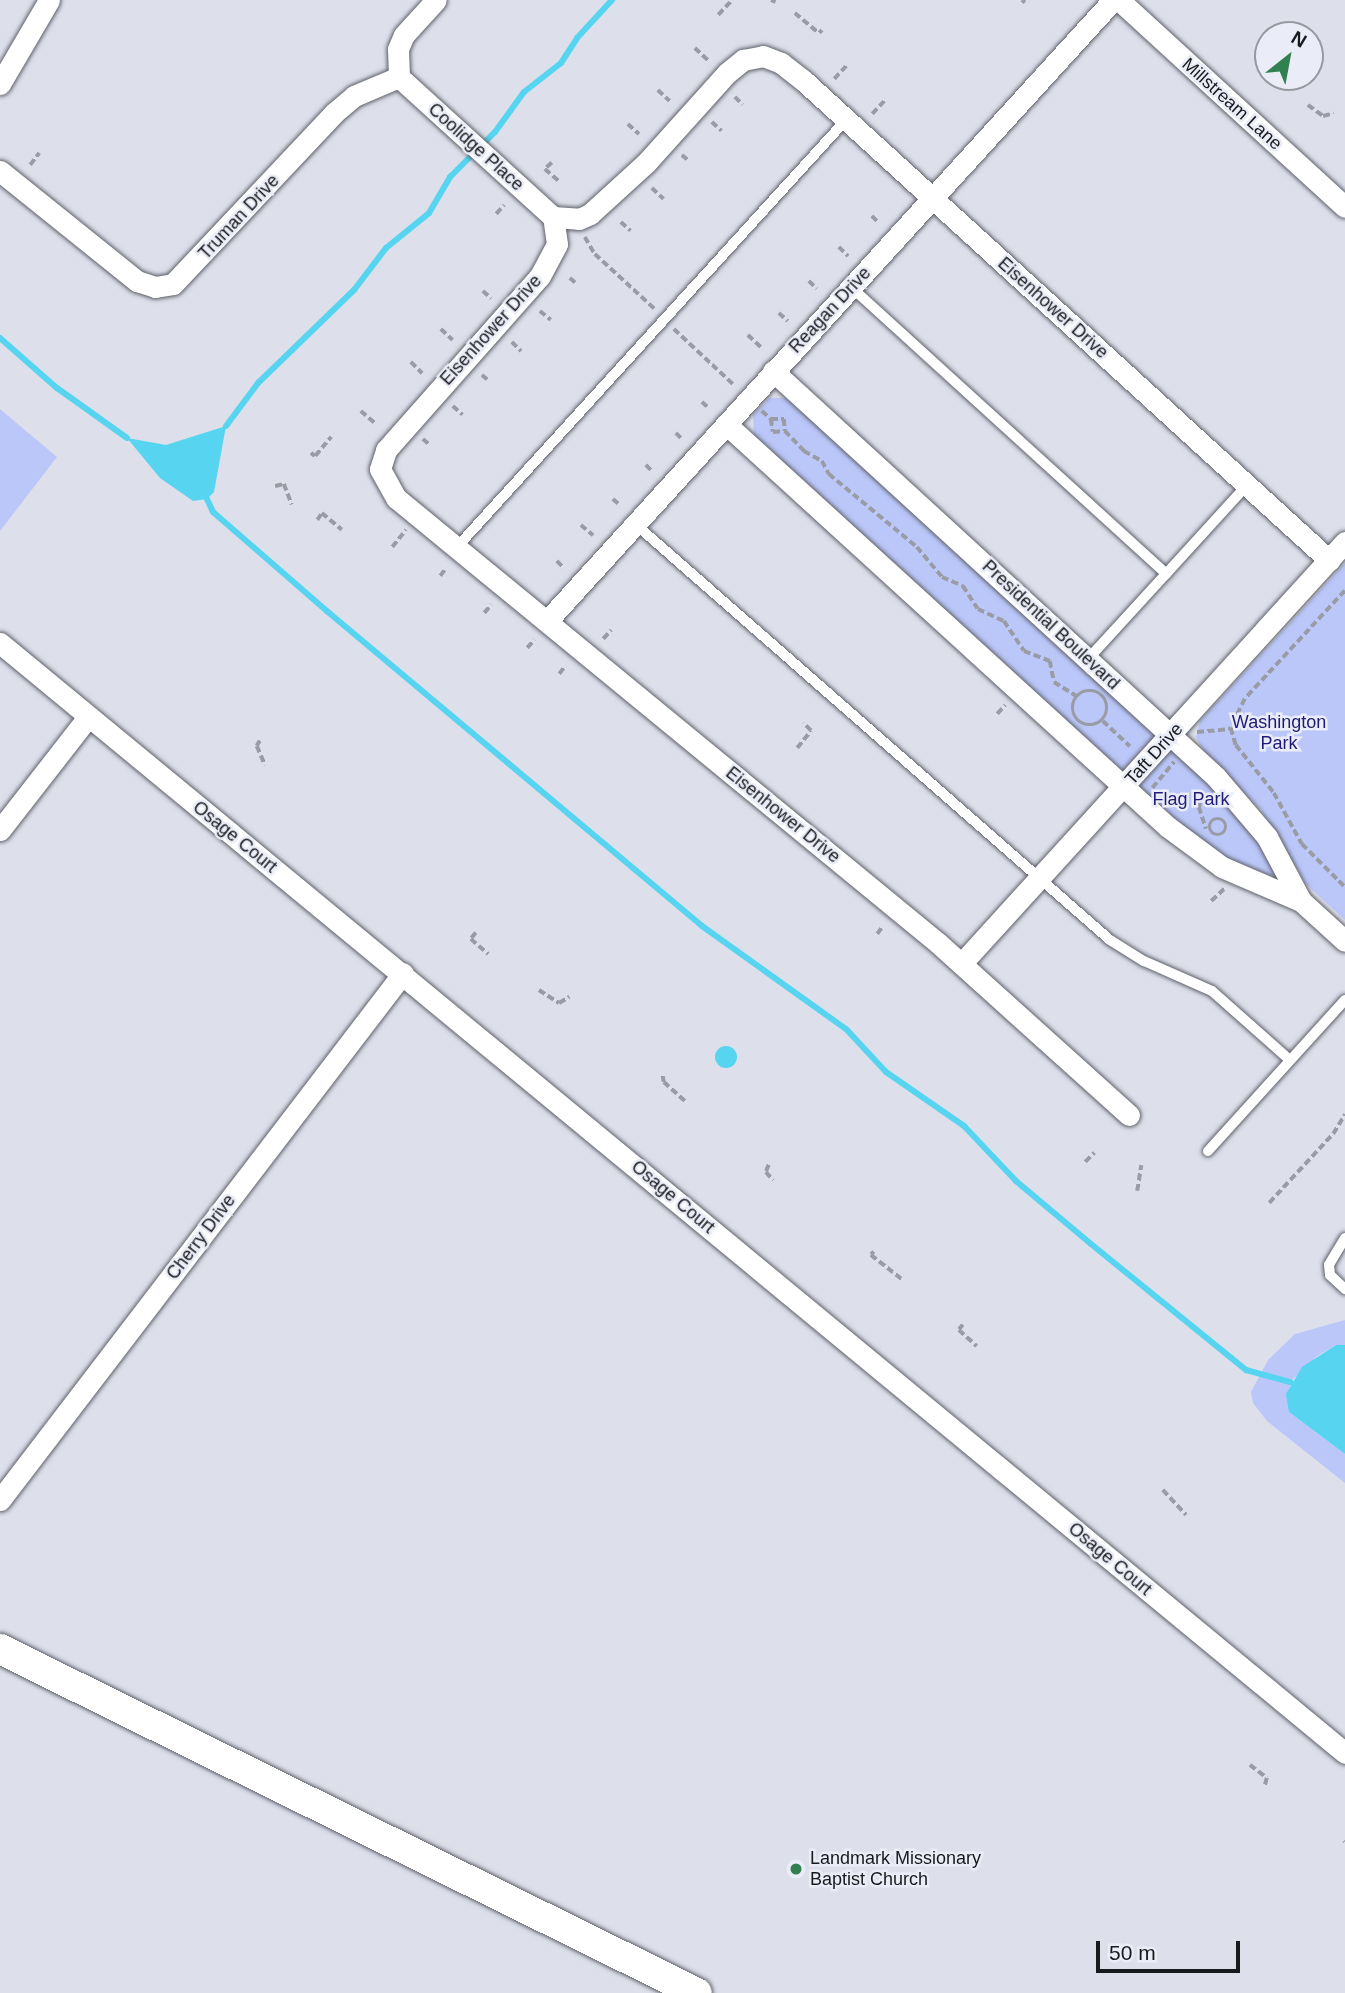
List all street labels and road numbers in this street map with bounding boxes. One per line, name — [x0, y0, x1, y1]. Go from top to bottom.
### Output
street label: Millstream Lane — [1178, 53, 1286, 155]
street label: Coolidge Place — [424, 98, 528, 196]
street label: Truman Drive — [194, 170, 284, 264]
street label: Eisenhower Drive — [993, 253, 1113, 363]
street label: Reagan Drive — [785, 262, 875, 358]
street label: Eisenhower Drive — [436, 270, 546, 390]
street label: Presidential Boulevard — [978, 556, 1124, 694]
street label: Taft Drive — [1121, 719, 1187, 789]
street label: Eisenhower Drive — [721, 762, 845, 868]
street label: Osage Court — [189, 796, 281, 878]
street label: Osage Court — [627, 1156, 719, 1238]
street label: Cherry Drive — [162, 1190, 240, 1284]
street label: Osage Court — [1064, 1518, 1156, 1600]

